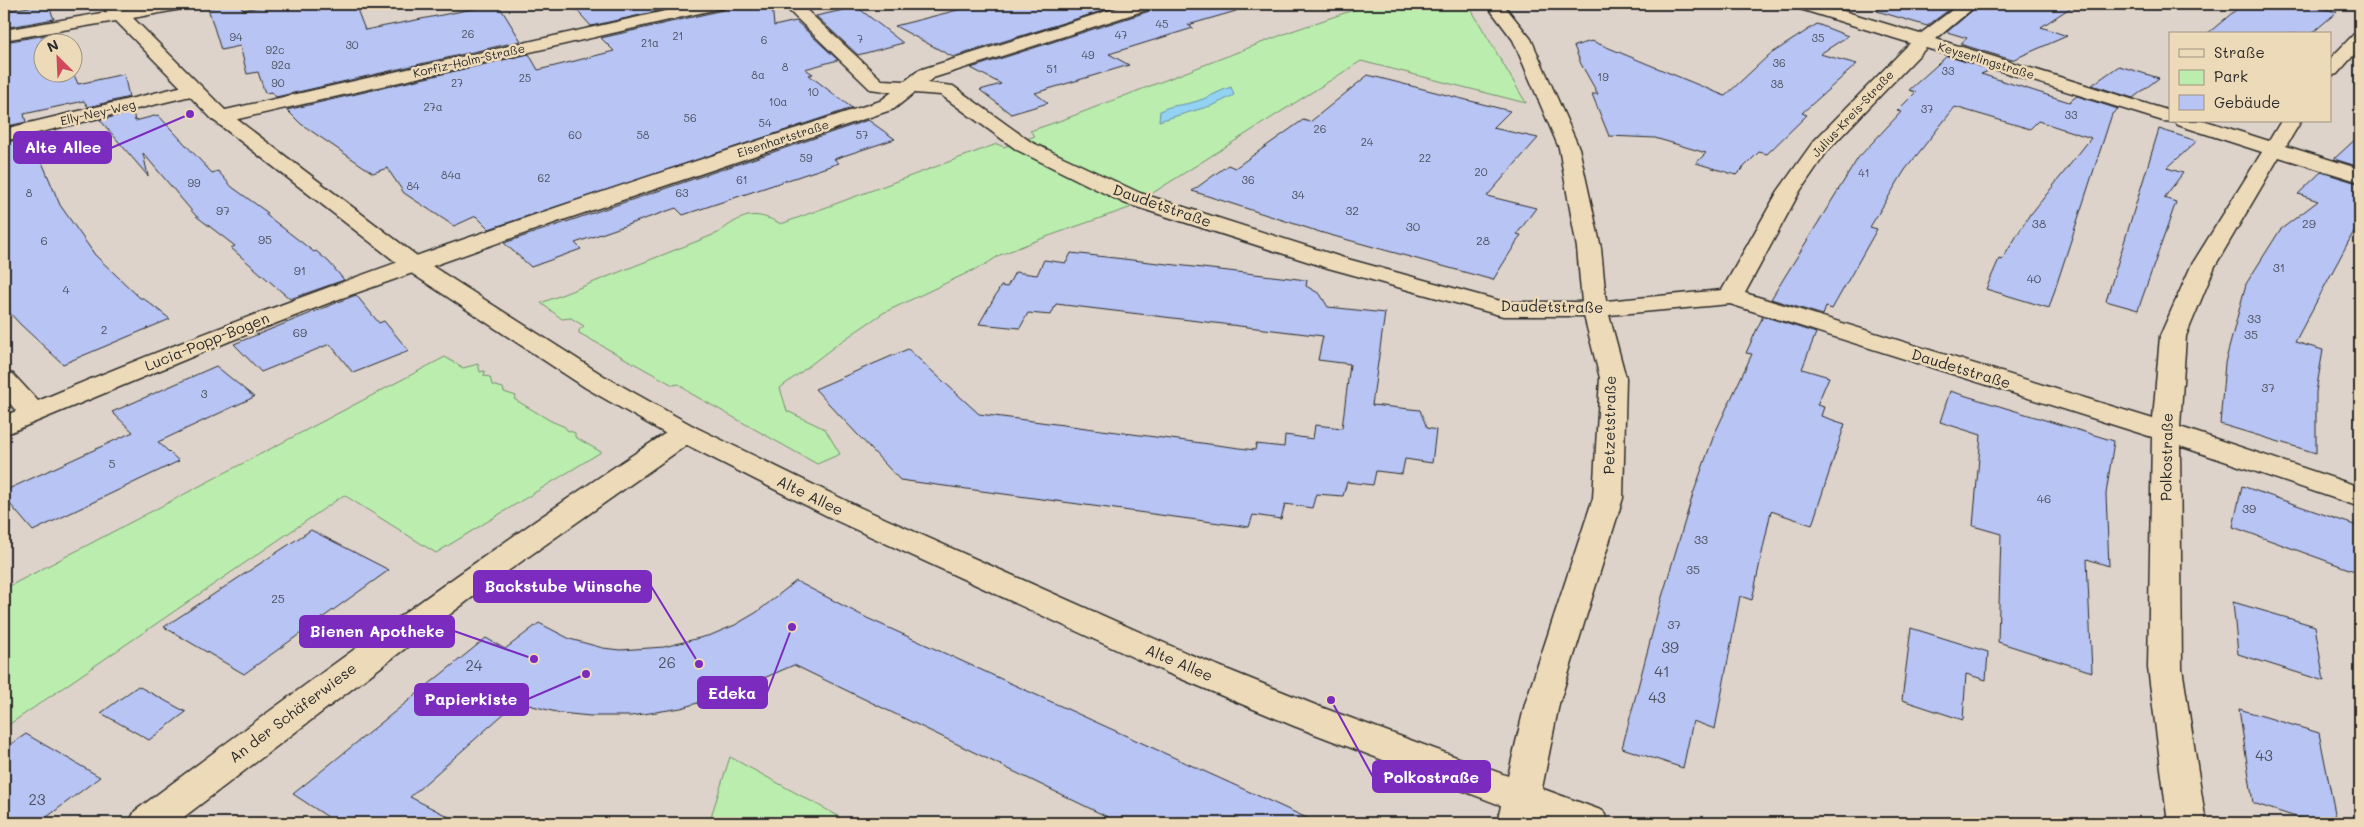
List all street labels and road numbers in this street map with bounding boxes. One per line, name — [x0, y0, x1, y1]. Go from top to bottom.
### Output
street label: Keyserlingstraße — [1936, 38, 2037, 82]
street label: Korfiz-Holm-Straße — [411, 39, 526, 81]
street label: Julius-Kreis-Straße — [1808, 66, 1897, 160]
street label: Elly-Ney-Weg — [59, 96, 137, 128]
street label: Eisenhartstraße — [735, 116, 831, 160]
street label: Daudetstraße — [1110, 179, 1214, 231]
street label: Daudetstraße — [1500, 295, 1604, 317]
street label: Lucia-Popp-Bogen — [141, 307, 272, 375]
street label: Daudetstraße — [1909, 343, 2013, 393]
street label: Petzetstraße — [1598, 375, 1620, 475]
street label: Polkostraße — [2155, 413, 2177, 501]
street label: Alte Allee — [774, 470, 847, 520]
street label: Alte Allee — [1143, 639, 1216, 685]
street label: An der Schäferwiese — [225, 658, 360, 767]

